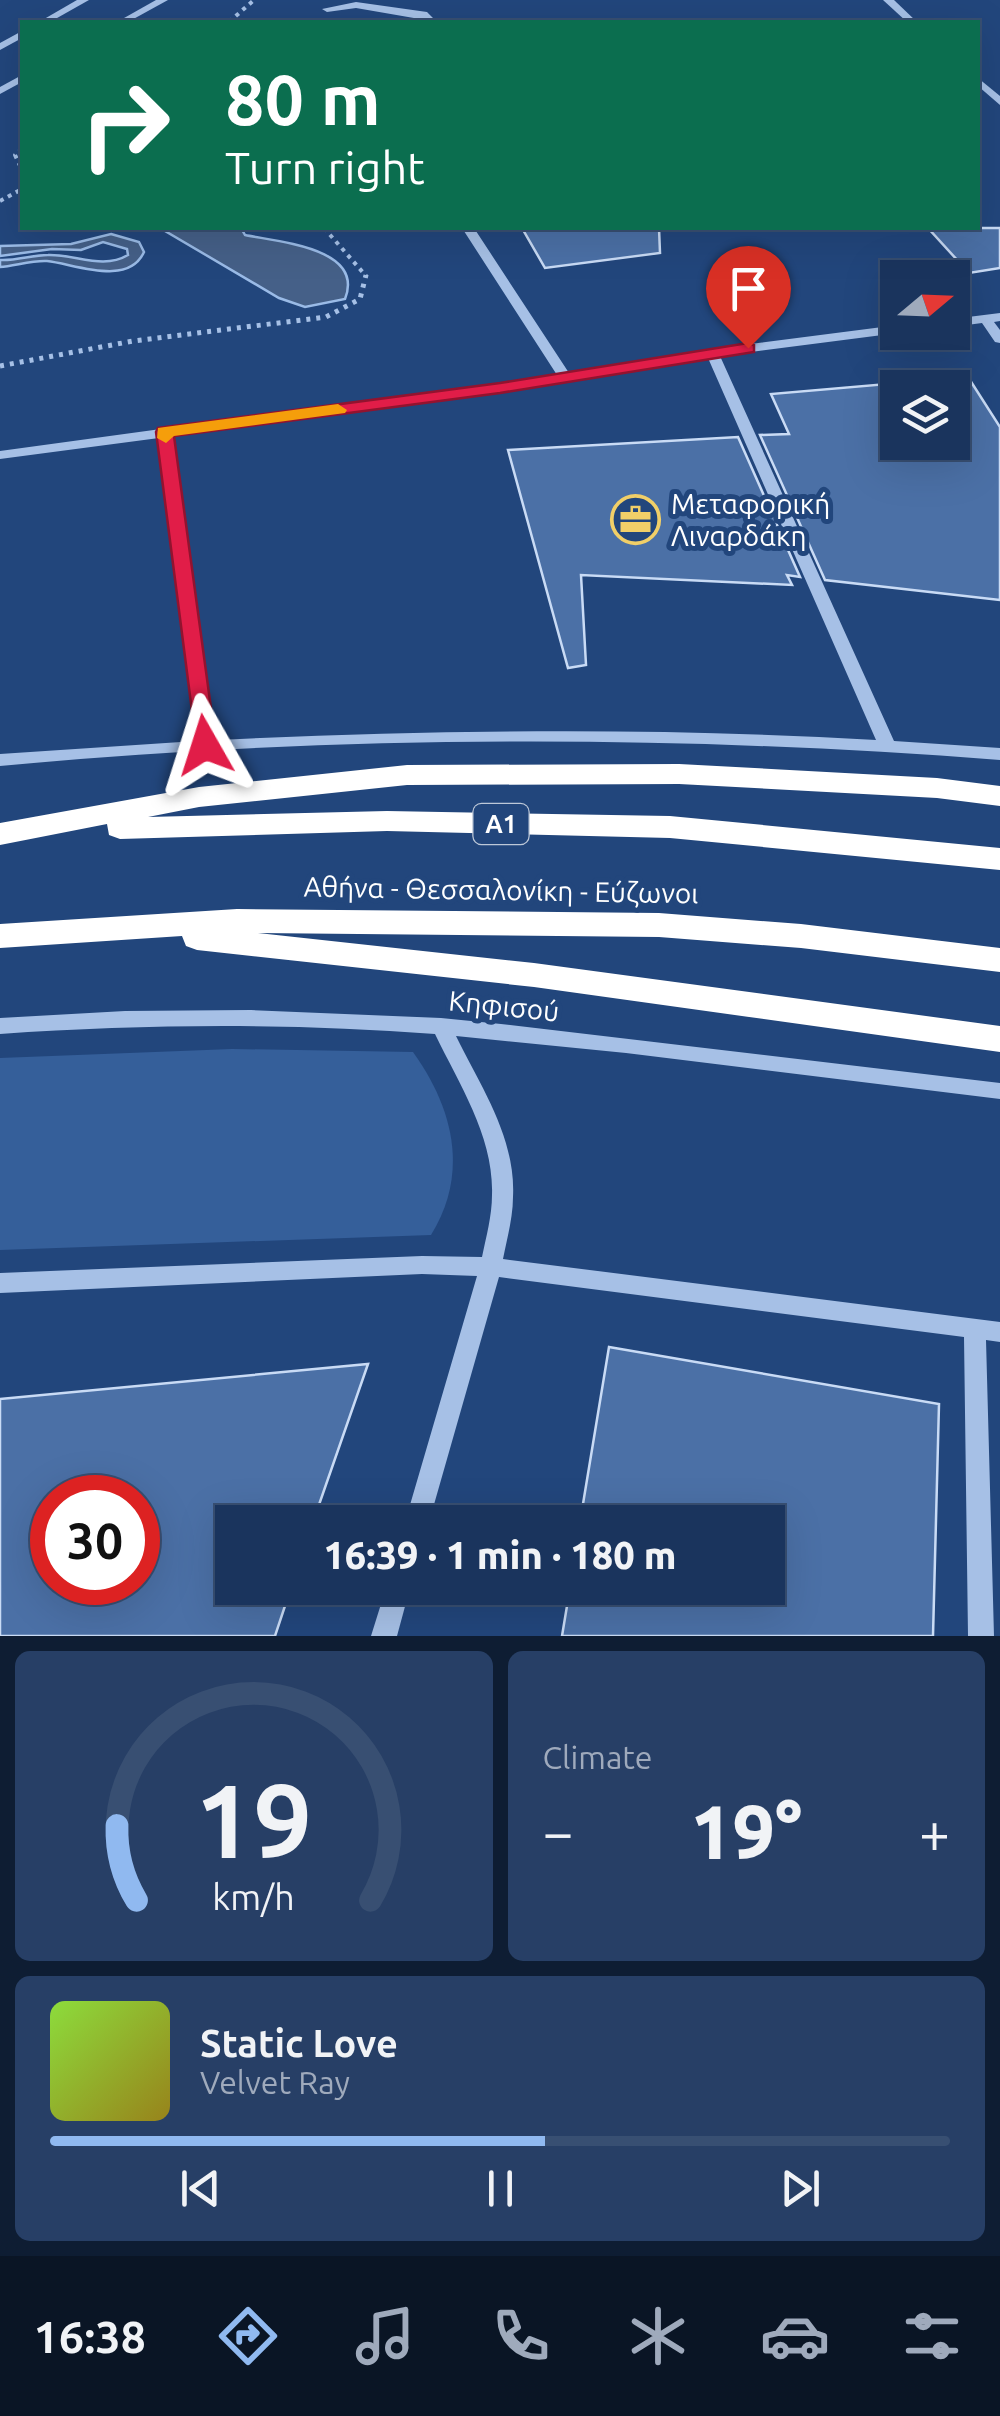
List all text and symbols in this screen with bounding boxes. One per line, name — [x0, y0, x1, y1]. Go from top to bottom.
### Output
icon: right — [60, 60, 190, 190]
text: 80 m — [225, 60, 381, 138]
text: Turn right — [225, 142, 425, 193]
pin — [706, 246, 791, 349]
north arrow — [880, 260, 970, 350]
map controls — [880, 260, 970, 460]
icon: arrive — [721, 261, 776, 316]
button: layers — [880, 370, 970, 460]
place label: Μεταφορική Λιναρδάκη — [671, 488, 830, 551]
office icon: Μεταφορική Λιναρδάκη — [610, 494, 662, 546]
position arrow — [153, 693, 257, 797]
road number: Α1 — [474, 804, 528, 844]
street label: Αθήνα - Θεσσαλονίκη - Εύζωνοι — [303, 871, 699, 909]
street label: Κηφισού — [447, 984, 561, 1027]
speed limit sign: 30 — [30, 1475, 160, 1605]
text: 16:39 · 1 min · 180 m — [323, 1534, 677, 1576]
text: Climate — [543, 1739, 653, 1775]
text: 19 — [195, 1761, 312, 1878]
text: 19° — [690, 1789, 802, 1873]
text: − — [543, 1801, 574, 1862]
text: + — [919, 1801, 950, 1862]
text: km/h — [212, 1877, 295, 1917]
text: Static Love — [200, 2022, 398, 2064]
text: Velvet Ray — [200, 2064, 350, 2100]
icon: previous — [173, 2161, 228, 2216]
icon: pause — [473, 2161, 528, 2216]
icon: next — [773, 2161, 828, 2216]
icon: directions — [213, 2301, 283, 2371]
icon: music — [350, 2301, 420, 2371]
icon: phone — [486, 2301, 556, 2371]
icon: climate — [623, 2301, 693, 2371]
icon: car — [760, 2301, 830, 2371]
icon: filters — [897, 2301, 967, 2371]
text: 16:38 — [33, 2311, 146, 2362]

